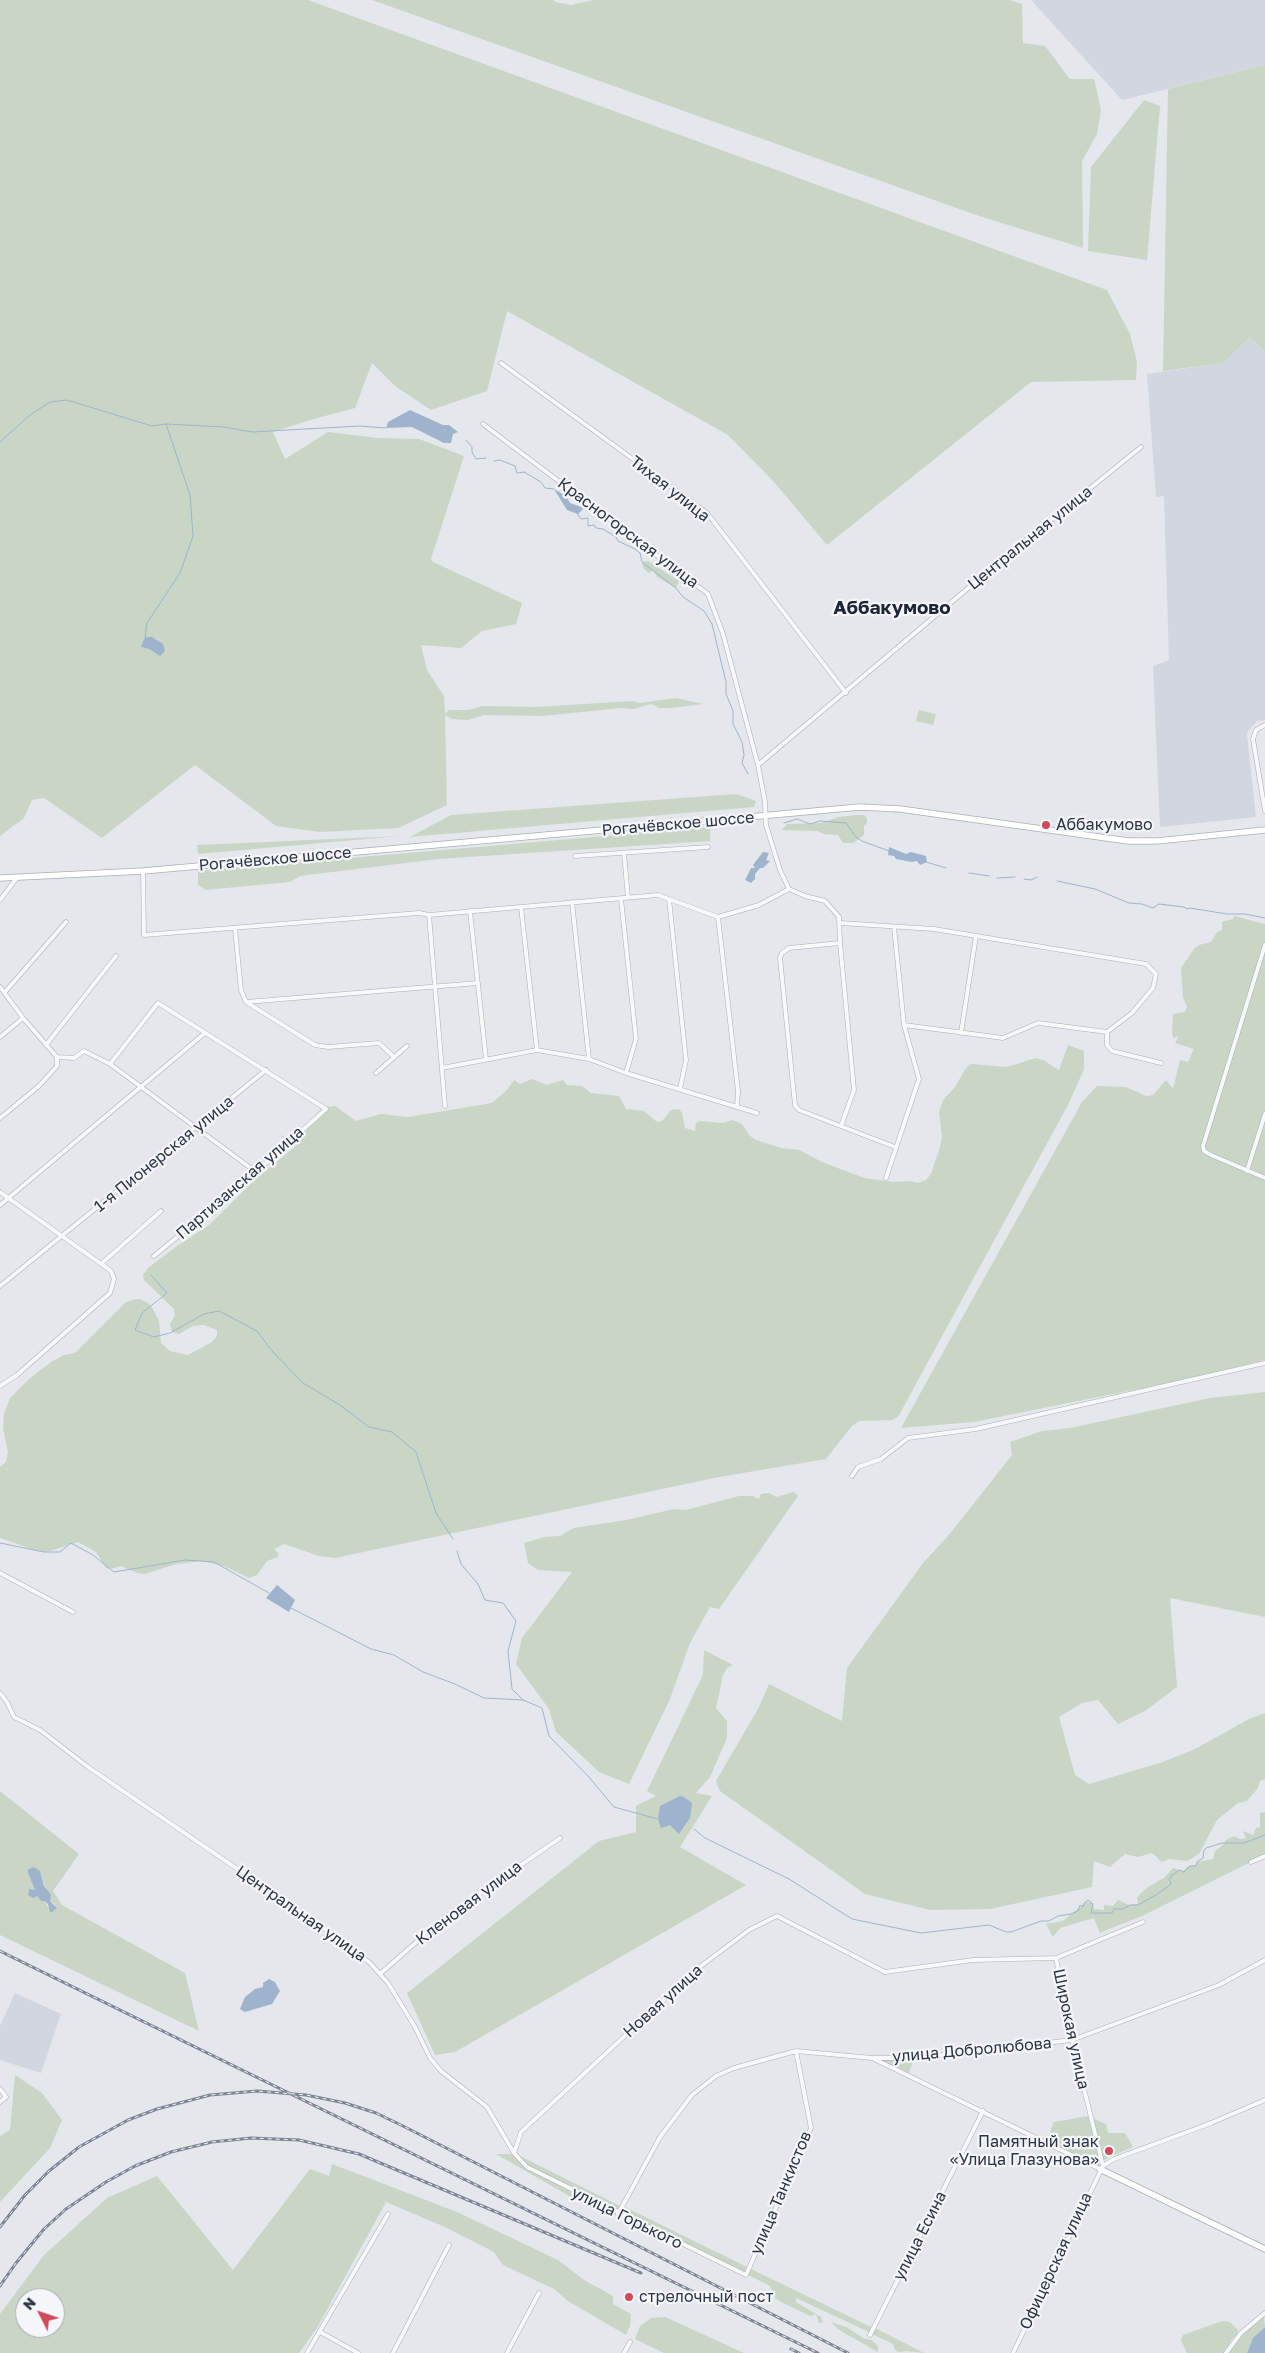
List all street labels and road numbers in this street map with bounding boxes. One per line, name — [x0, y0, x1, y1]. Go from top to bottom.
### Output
street label: Тихая улица — [626, 452, 714, 526]
street label: Красногорская улица — [554, 474, 702, 592]
street label: Центральная улица — [964, 482, 1096, 594]
street label: Рогачёвское шоссе — [601, 808, 755, 840]
street label: Рогачёвское шоссе — [198, 843, 352, 875]
street label: 1-я Пионерская улица — [90, 1092, 238, 1216]
street label: Партизанская улица — [172, 1123, 308, 1243]
street label: Кленовая улица — [412, 1857, 526, 1949]
street label: Центральная улица — [232, 1862, 370, 1966]
street label: Новая улица — [619, 1960, 707, 2042]
street label: Широкая улица — [1049, 1967, 1093, 2091]
street label: улица Добролюбова — [892, 2033, 1052, 2067]
street label: улица Танкистов — [746, 2128, 816, 2258]
street label: улица Горького — [568, 2183, 686, 2253]
street label: улица Есина — [889, 2188, 951, 2284]
street label: Офицерская улица — [1016, 2189, 1096, 2333]

